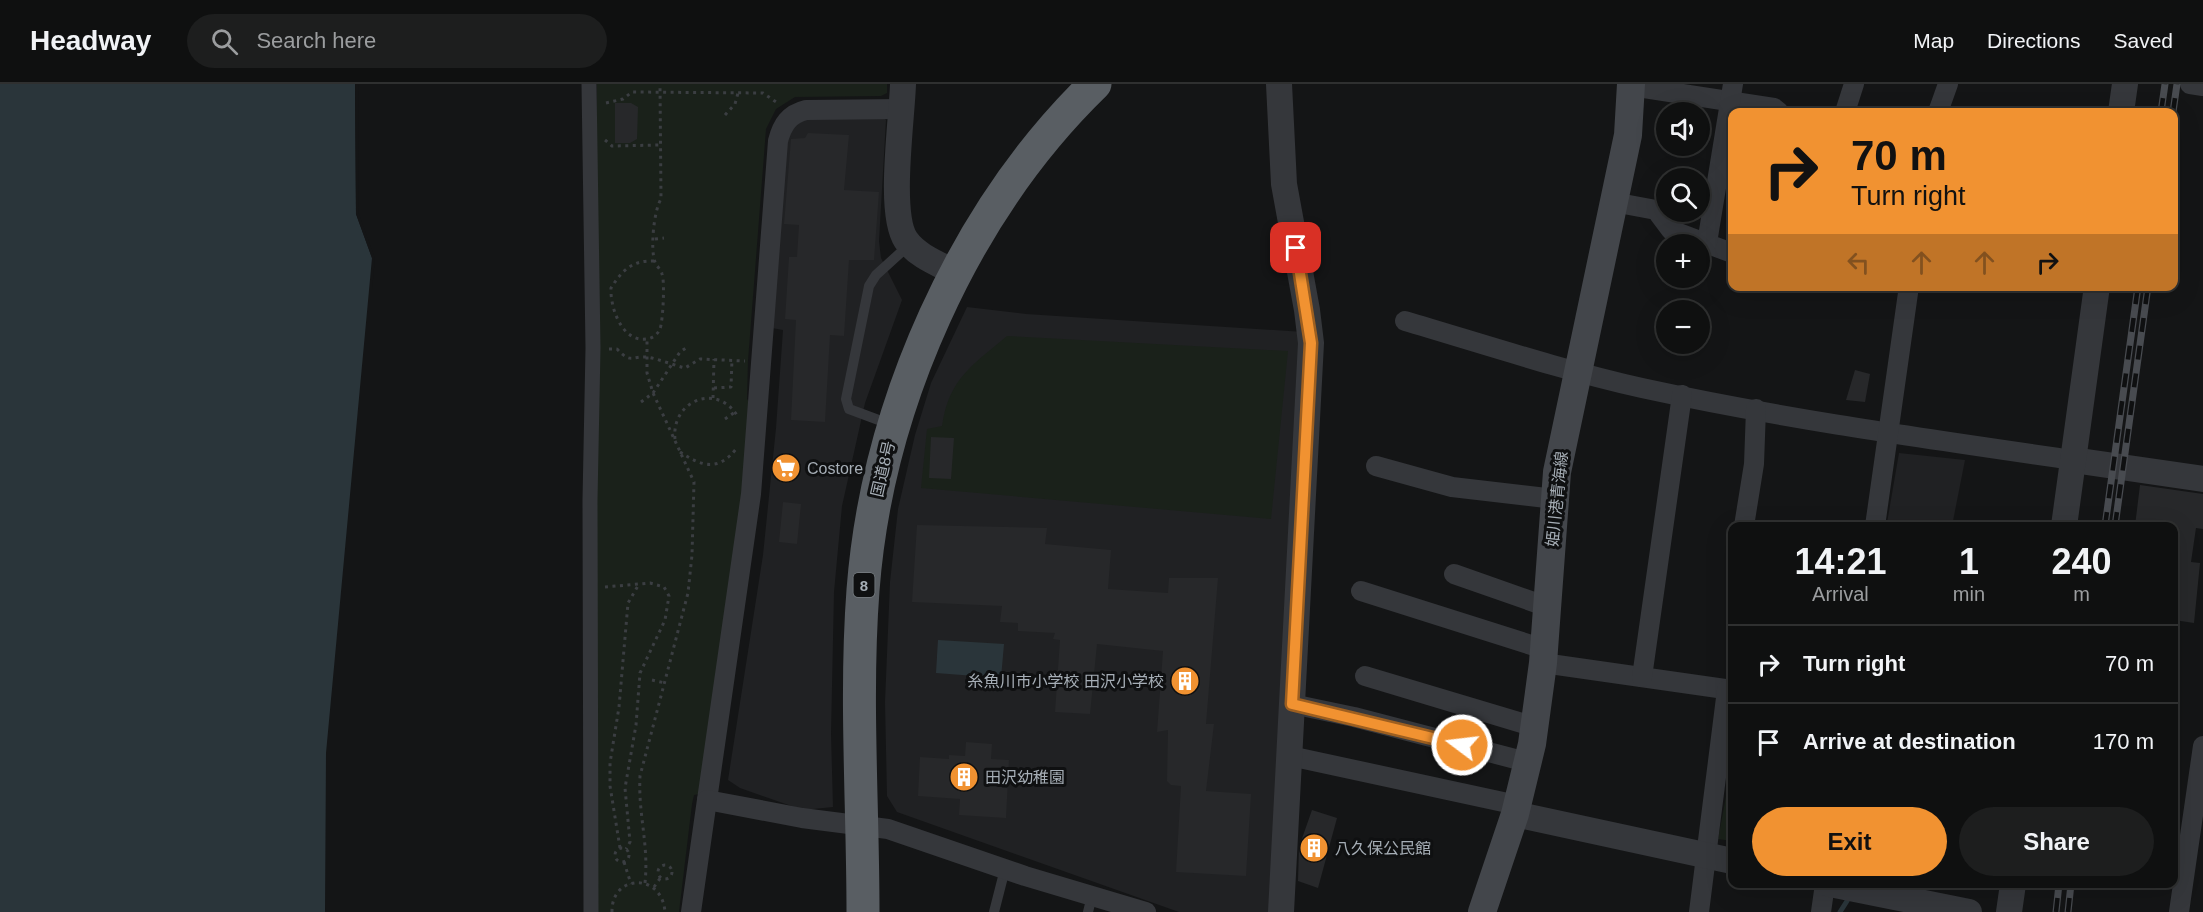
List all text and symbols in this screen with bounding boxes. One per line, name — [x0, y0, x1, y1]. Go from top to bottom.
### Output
search box — [187, 14, 607, 68]
text: Headway — [30, 25, 151, 56]
icon: search — [208, 25, 241, 58]
text: Search here — [256, 28, 376, 53]
text: Map — [1913, 29, 1954, 52]
text: Directions — [1987, 29, 2080, 52]
text: Saved — [2113, 29, 2173, 52]
map controls — [1656, 102, 1710, 354]
button: sound — [1656, 102, 1710, 156]
icon: right — [1752, 132, 1830, 210]
text: 70 m — [1851, 132, 1947, 179]
button: search — [1656, 168, 1710, 222]
text: Turn right — [1851, 181, 1966, 211]
pin — [1270, 222, 1321, 273]
icon: arrive — [1279, 231, 1312, 264]
button: + — [1656, 234, 1710, 288]
icon: left — [1842, 246, 1875, 279]
icon: ahead — [1905, 246, 1938, 279]
icon: ahead — [1968, 246, 2001, 279]
icon: right — [2031, 246, 2064, 279]
button: − — [1656, 300, 1710, 354]
street label: 国道8号 — [868, 439, 898, 499]
street label: 姫川港青海線 — [1544, 450, 1570, 548]
supermarket icon: Costore — [770, 452, 802, 484]
place label: Costore — [807, 460, 863, 477]
text: 14:21 — [1794, 541, 1886, 582]
text: 1 — [1959, 541, 1979, 582]
text: 240 — [2051, 541, 2112, 582]
road number: 8 — [854, 573, 874, 597]
text: Arrival — [1812, 583, 1869, 605]
text: min — [1953, 583, 1985, 605]
text: m — [2073, 583, 2090, 605]
icon: right — [1752, 648, 1785, 681]
text: Turn right — [1803, 651, 1905, 676]
text: 70 m — [2105, 651, 2154, 676]
building icon: 糸魚川市小学校 田沢小学校 — [1169, 665, 1201, 697]
place label: 糸魚川市小学校 田沢小学校 — [968, 672, 1164, 690]
position arrow — [1430, 713, 1494, 777]
icon: arrive — [1752, 726, 1785, 759]
text: Arrive at destination — [1803, 729, 2016, 754]
text: 170 m — [2093, 729, 2154, 754]
building icon: 田沢幼稚園 — [948, 761, 980, 793]
place label: 田沢幼稚園 — [985, 769, 1065, 786]
button: Exit — [1752, 807, 1947, 876]
button: Share — [1959, 807, 2154, 876]
building icon: 八久保公民館 — [1298, 832, 1330, 864]
place label: 八久保公民館 — [1335, 840, 1431, 857]

